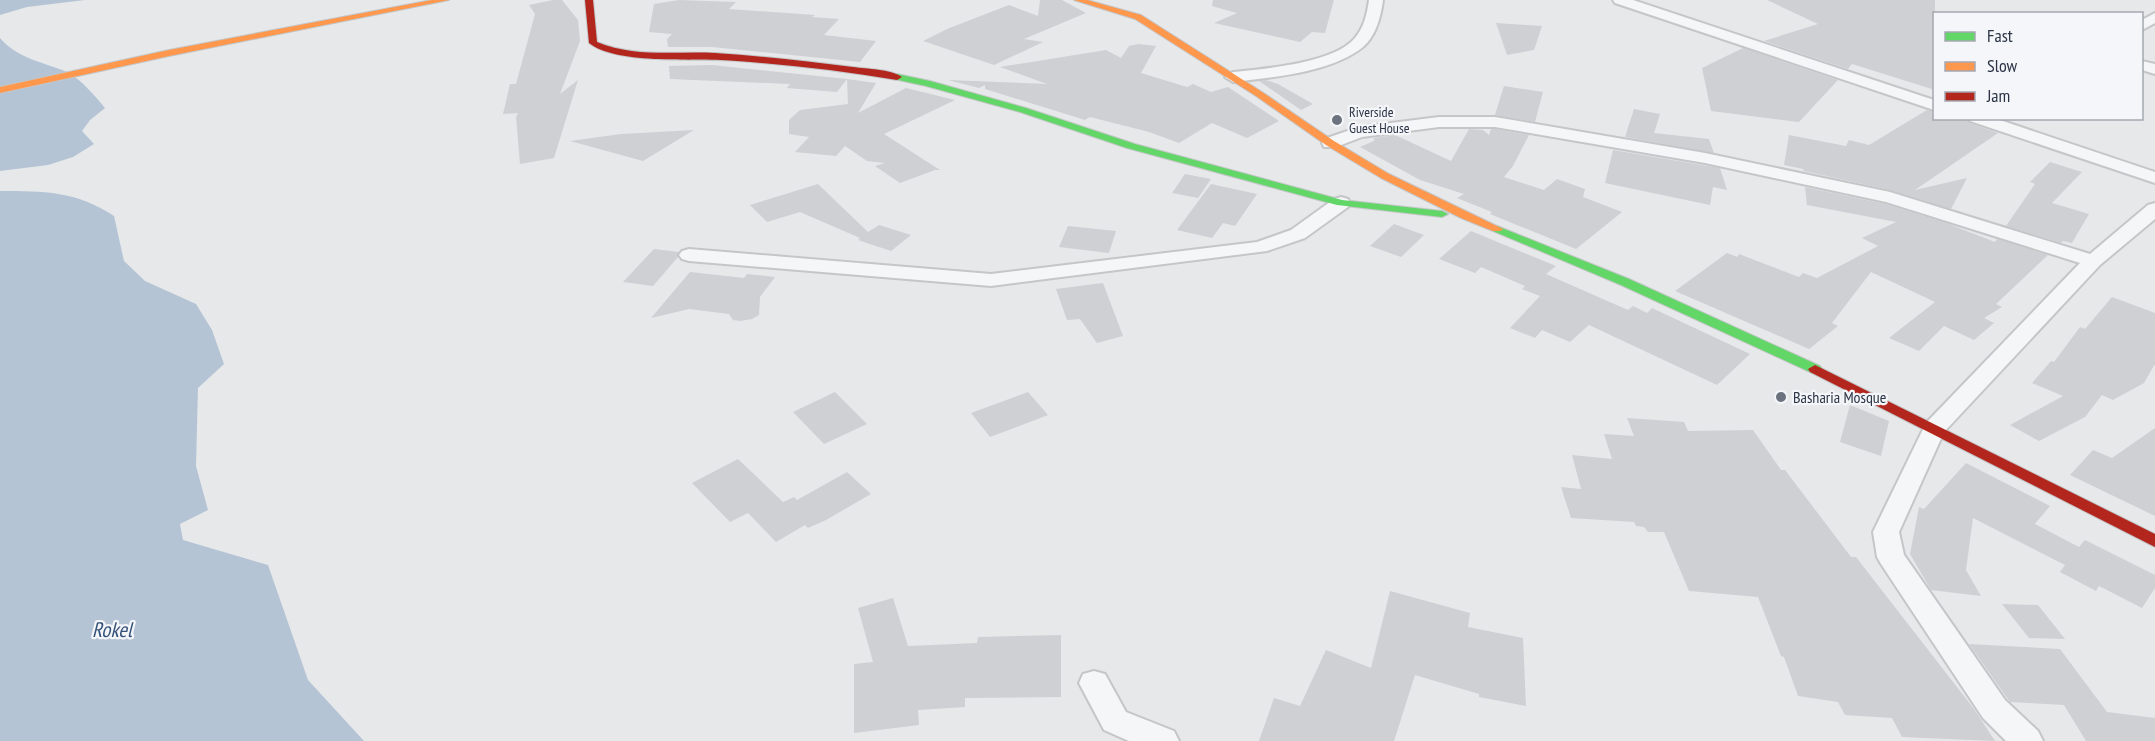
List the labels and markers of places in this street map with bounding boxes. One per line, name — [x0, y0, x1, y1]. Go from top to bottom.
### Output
place label: Riverside Guest House — [1349, 103, 1410, 137]
marker: Riverside Guest House — [1330, 113, 1344, 127]
place label: Basharia Mosque — [1793, 387, 1886, 407]
marker: Basharia Mosque — [1774, 390, 1788, 404]

